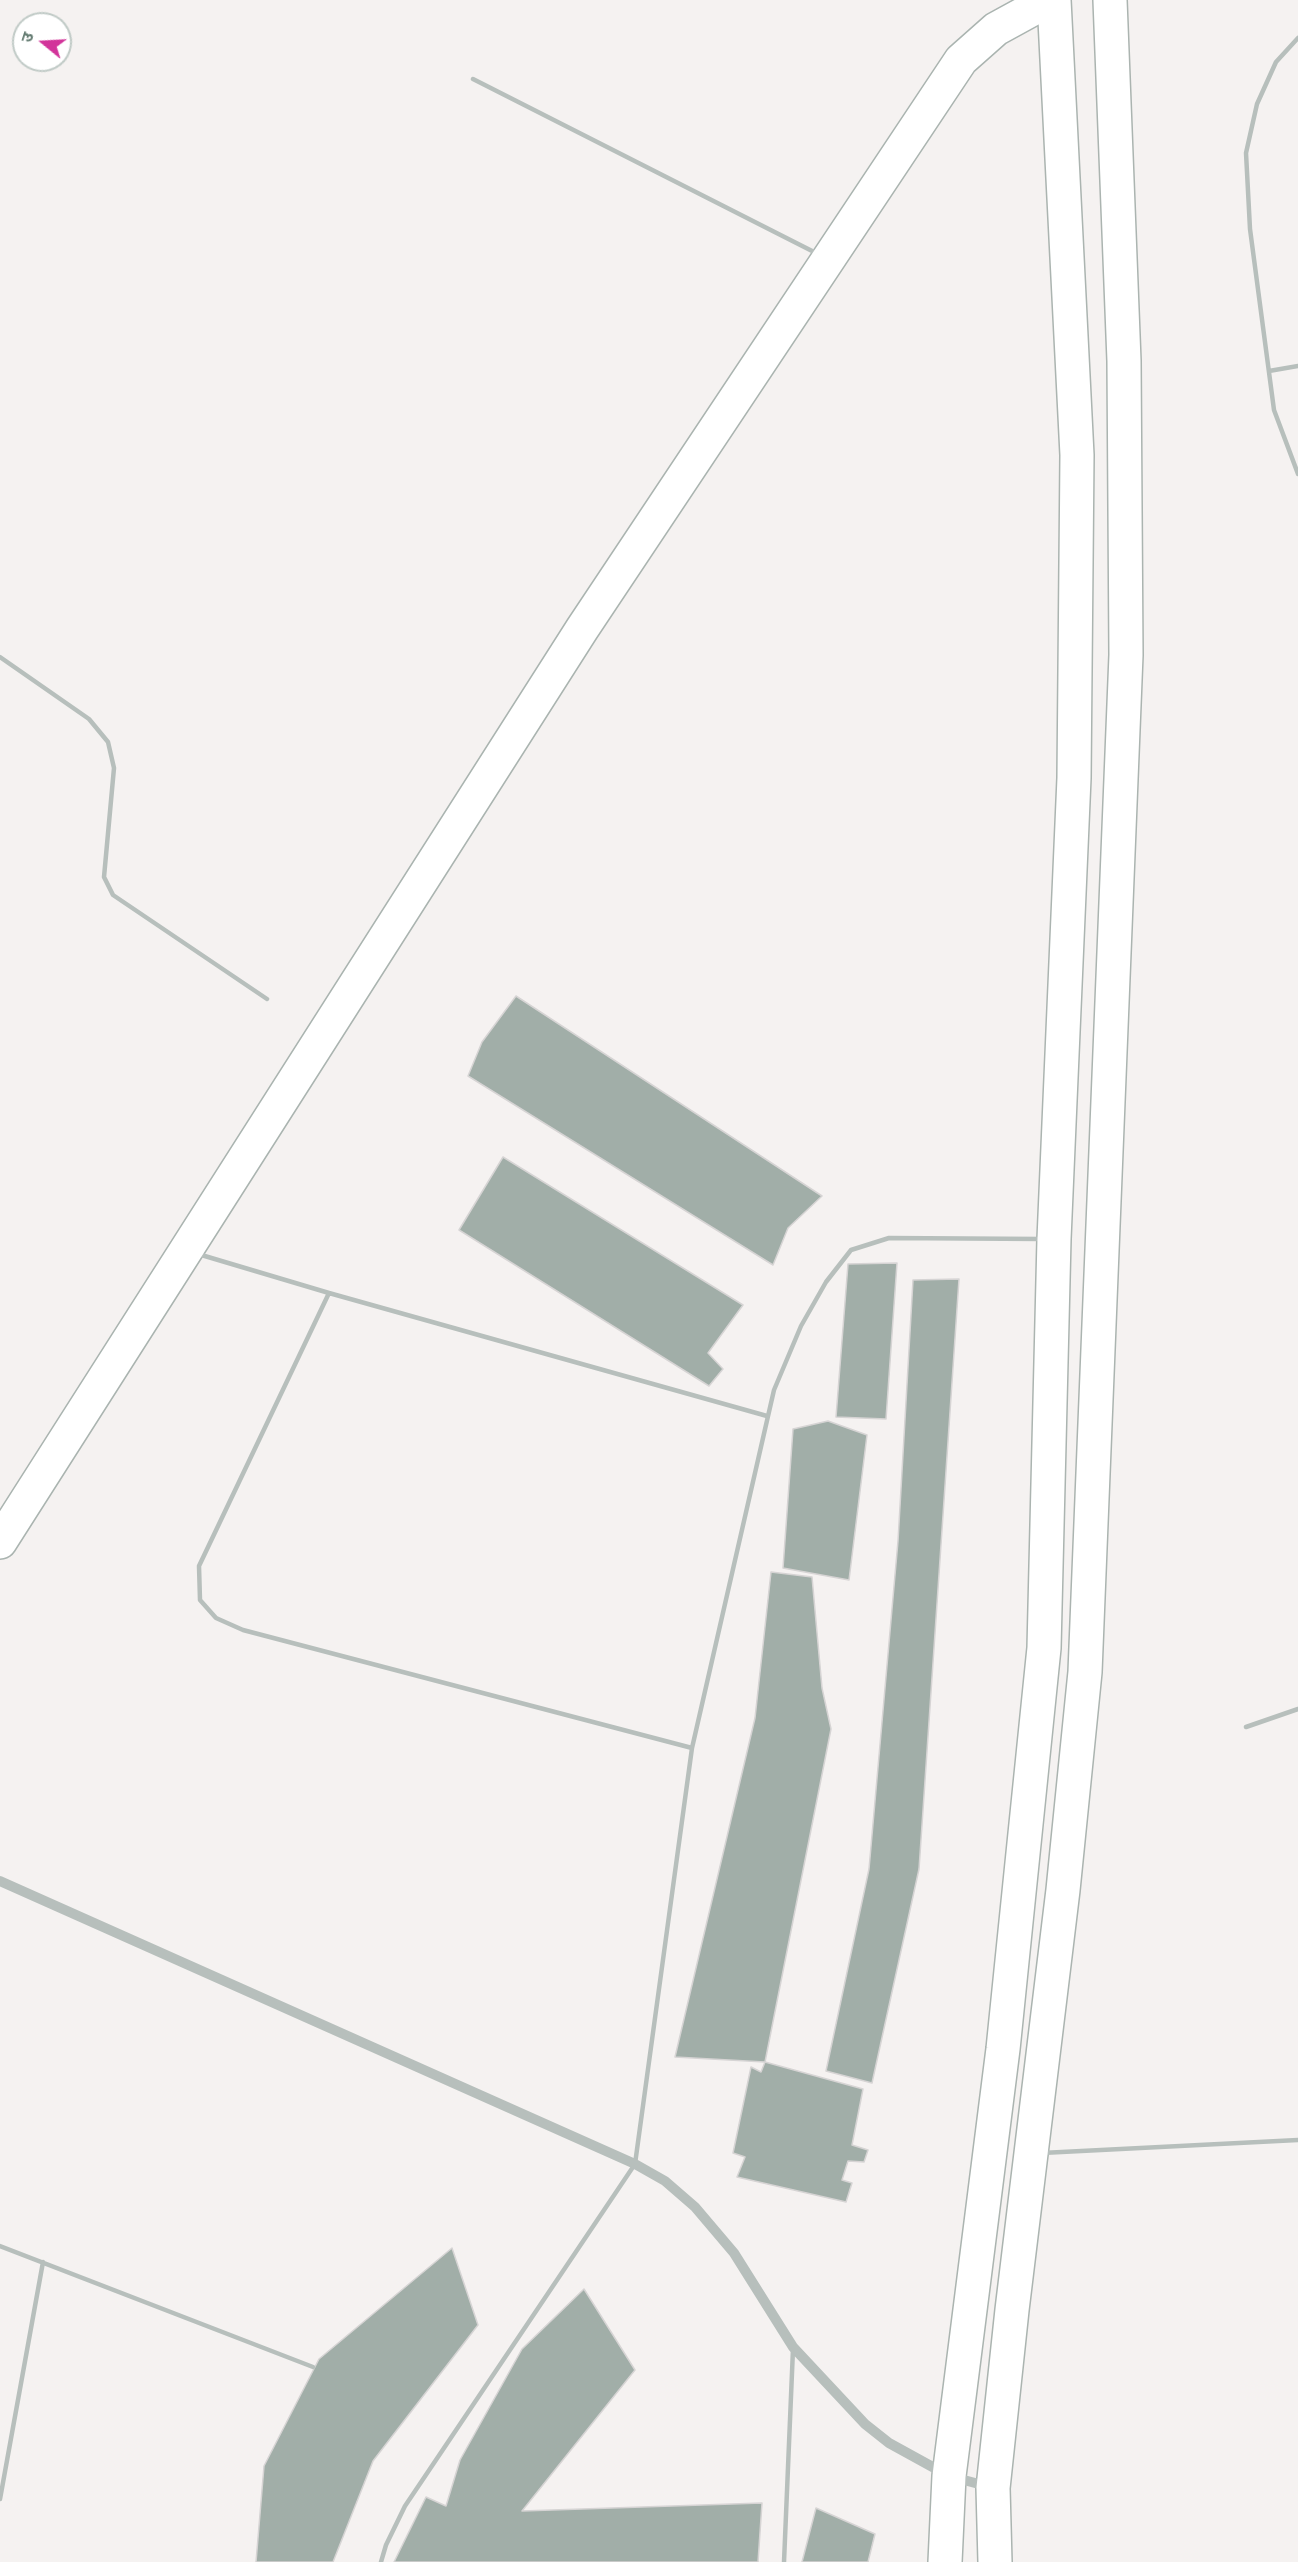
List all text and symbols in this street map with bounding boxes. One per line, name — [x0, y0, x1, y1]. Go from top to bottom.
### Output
north arrow — [12, 12, 72, 72]
text: उ — [16, 30, 37, 44]

